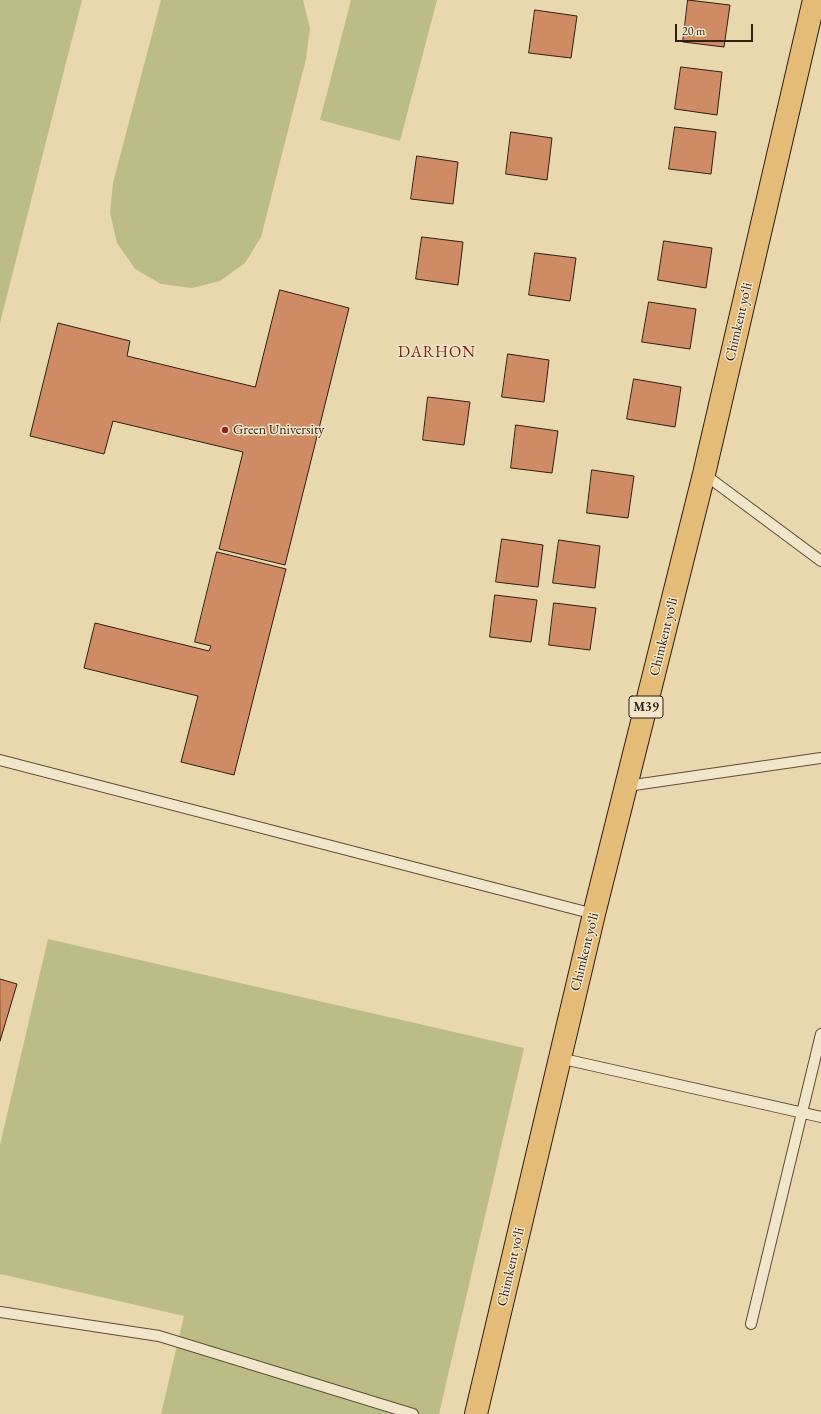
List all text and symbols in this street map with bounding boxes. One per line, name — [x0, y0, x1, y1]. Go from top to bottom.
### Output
scale bar — [677, 16, 755, 42]
text: 20 m — [682, 23, 705, 39]
street label: Chimkent yo‘li — [722, 281, 756, 363]
district label: DARHON — [398, 343, 476, 363]
place label: Green University — [233, 422, 324, 438]
marker: Green University — [220, 425, 230, 435]
street label: Chimkent yo‘li — [646, 596, 682, 678]
road number: M39 — [629, 696, 663, 718]
street label: Chimkent yo‘li — [567, 911, 603, 993]
street label: Chimkent yo‘li — [494, 1226, 528, 1308]

